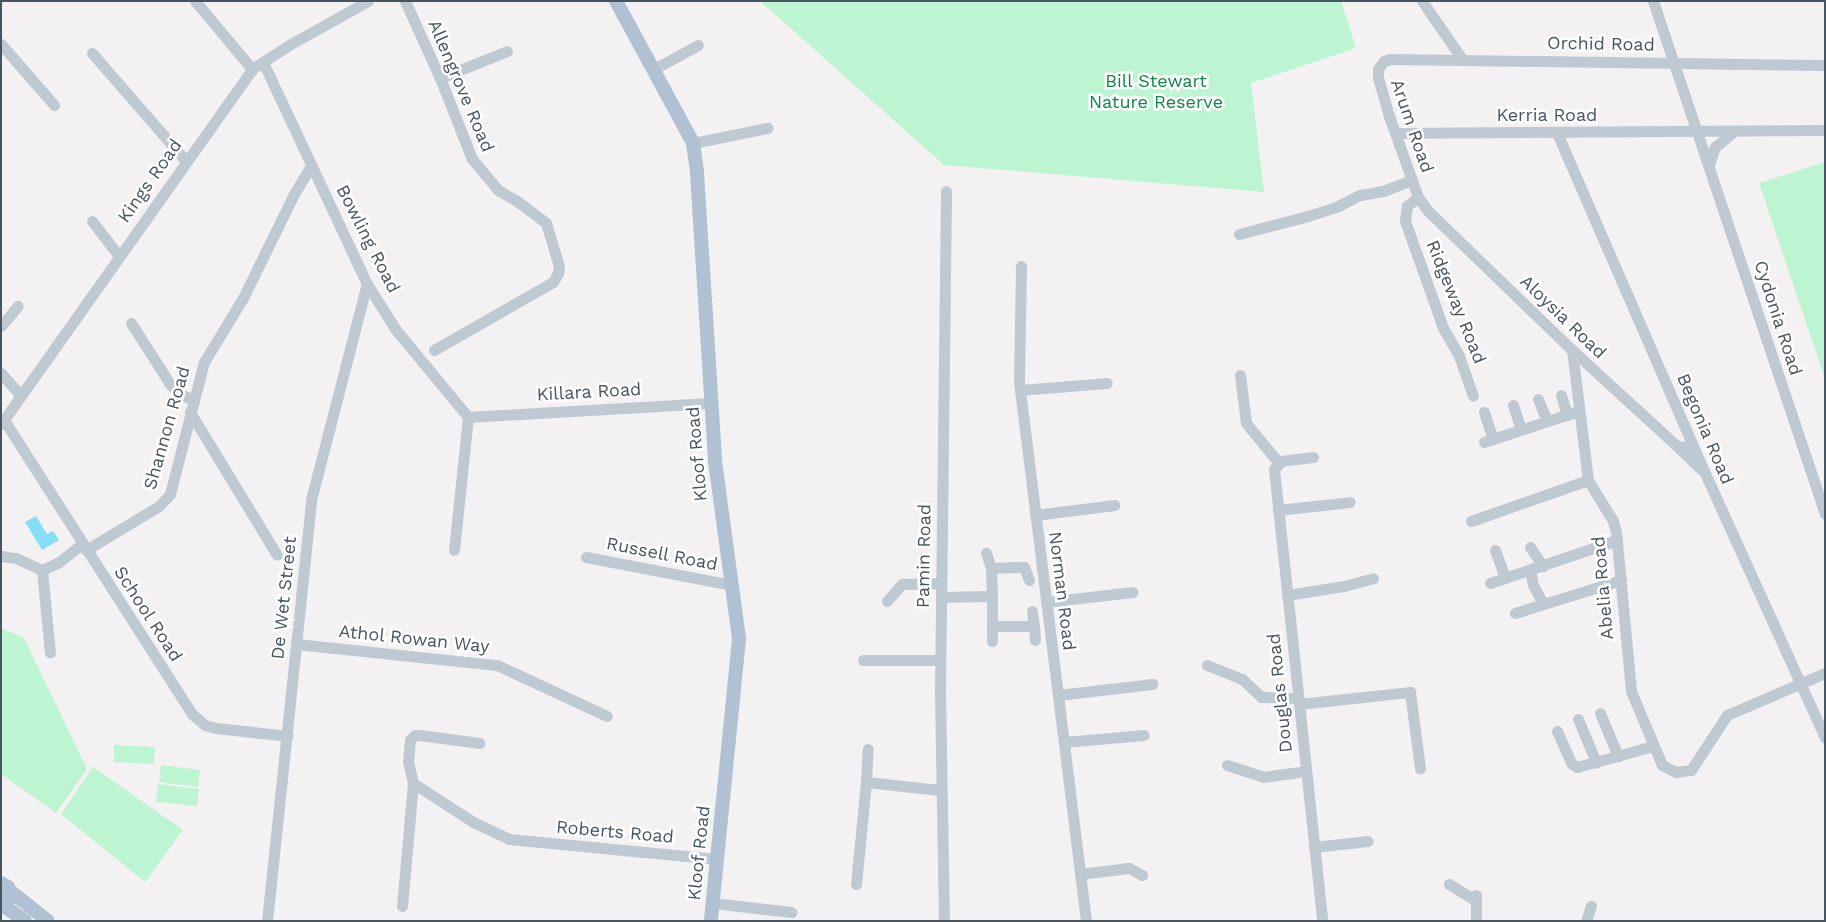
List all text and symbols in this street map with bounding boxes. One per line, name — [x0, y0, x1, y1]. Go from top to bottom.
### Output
street label: Allengrove Road — [423, 17, 499, 155]
street label: Orchid Road — [1547, 32, 1655, 56]
park label: Bill Stewart Nature Reserve — [1089, 71, 1223, 114]
street label: Arum Road — [1386, 76, 1438, 176]
street label: Kerria Road — [1496, 104, 1598, 126]
street label: Kings Road — [113, 135, 187, 227]
street label: Bowling Road — [332, 181, 404, 297]
street label: Ridgeway Road — [1421, 237, 1491, 367]
street label: Cydonia Road — [1749, 258, 1807, 378]
street label: Aloysia Road — [1515, 271, 1611, 363]
street label: Shannon Road — [139, 364, 195, 492]
street label: Begonia Road — [1672, 370, 1738, 488]
street label: Killara Road — [536, 378, 642, 406]
street label: Kloof Road — [682, 405, 712, 503]
street label: Pamin Road — [912, 504, 936, 608]
street label: Norman Road — [1044, 530, 1080, 652]
street label: Russell Road — [604, 533, 720, 575]
street label: De Wet Street — [267, 535, 301, 661]
street label: Abelia Road — [1588, 535, 1618, 641]
street label: School Road — [109, 562, 187, 666]
street label: Athol Rowan Way — [337, 620, 491, 658]
street label: Douglas Road — [1263, 632, 1297, 754]
street label: Kloof Road — [683, 804, 715, 902]
street label: Roberts Road — [555, 816, 675, 848]

